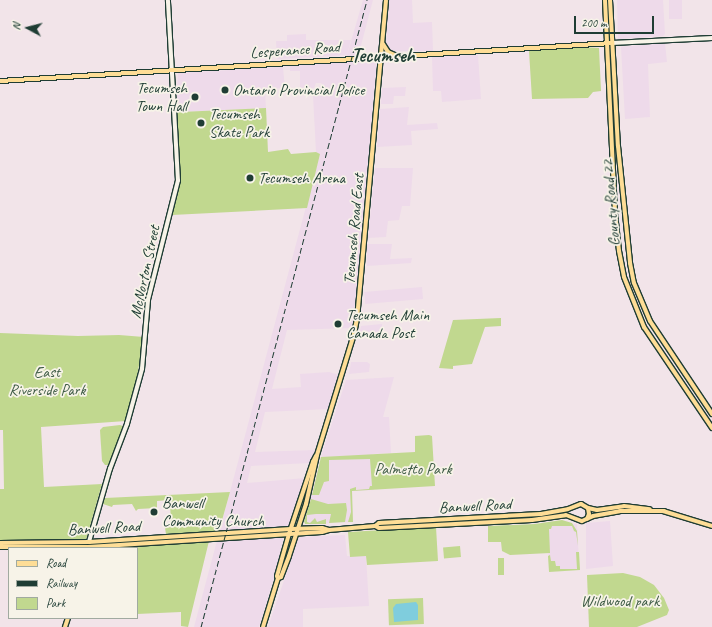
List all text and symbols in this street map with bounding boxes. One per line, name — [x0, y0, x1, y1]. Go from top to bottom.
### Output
north arrow — [8, 8, 48, 48]
scale bar — [576, 8, 656, 34]
text: 200 m — [581, 15, 607, 31]
text: N — [9, 22, 23, 31]
street label: Lesperance Road — [250, 37, 340, 63]
district label: Tecumseh — [351, 43, 415, 67]
place label: Tecumseh Town Hall — [135, 78, 187, 116]
place label: Ontario Provincial Police — [233, 80, 364, 100]
marker: Ontario Provincial Police — [220, 85, 230, 95]
marker: Tecumseh Town Hall — [190, 92, 200, 102]
place label: Tecumseh Skate Park — [209, 104, 270, 142]
marker: Tecumseh Skate Park — [196, 118, 206, 128]
street label: County Road 22 — [598, 159, 624, 247]
place label: Tecumseh Arena — [258, 168, 345, 188]
marker: Tecumseh Arena — [245, 173, 255, 183]
street label: Tecumseh Road East — [340, 173, 368, 285]
street label: McNorton Street — [126, 224, 164, 320]
place label: Tecumseh Main Canada Post — [346, 305, 429, 343]
marker: Tecumseh Main Canada Post — [333, 319, 343, 329]
park label: East Riverside Park — [8, 362, 86, 400]
park label: Palmetto Park — [375, 459, 451, 479]
place label: Banwell Community Church — [162, 493, 265, 531]
street label: Banwell Road — [439, 495, 511, 517]
marker: Banwell Community Church — [149, 507, 159, 517]
street label: Banwell Road — [68, 517, 140, 539]
legend — [8, 547, 138, 619]
text: Road — [46, 555, 66, 571]
text: Railway — [46, 575, 77, 591]
park label: Wildwood park — [581, 591, 659, 611]
text: Park — [46, 595, 65, 611]

